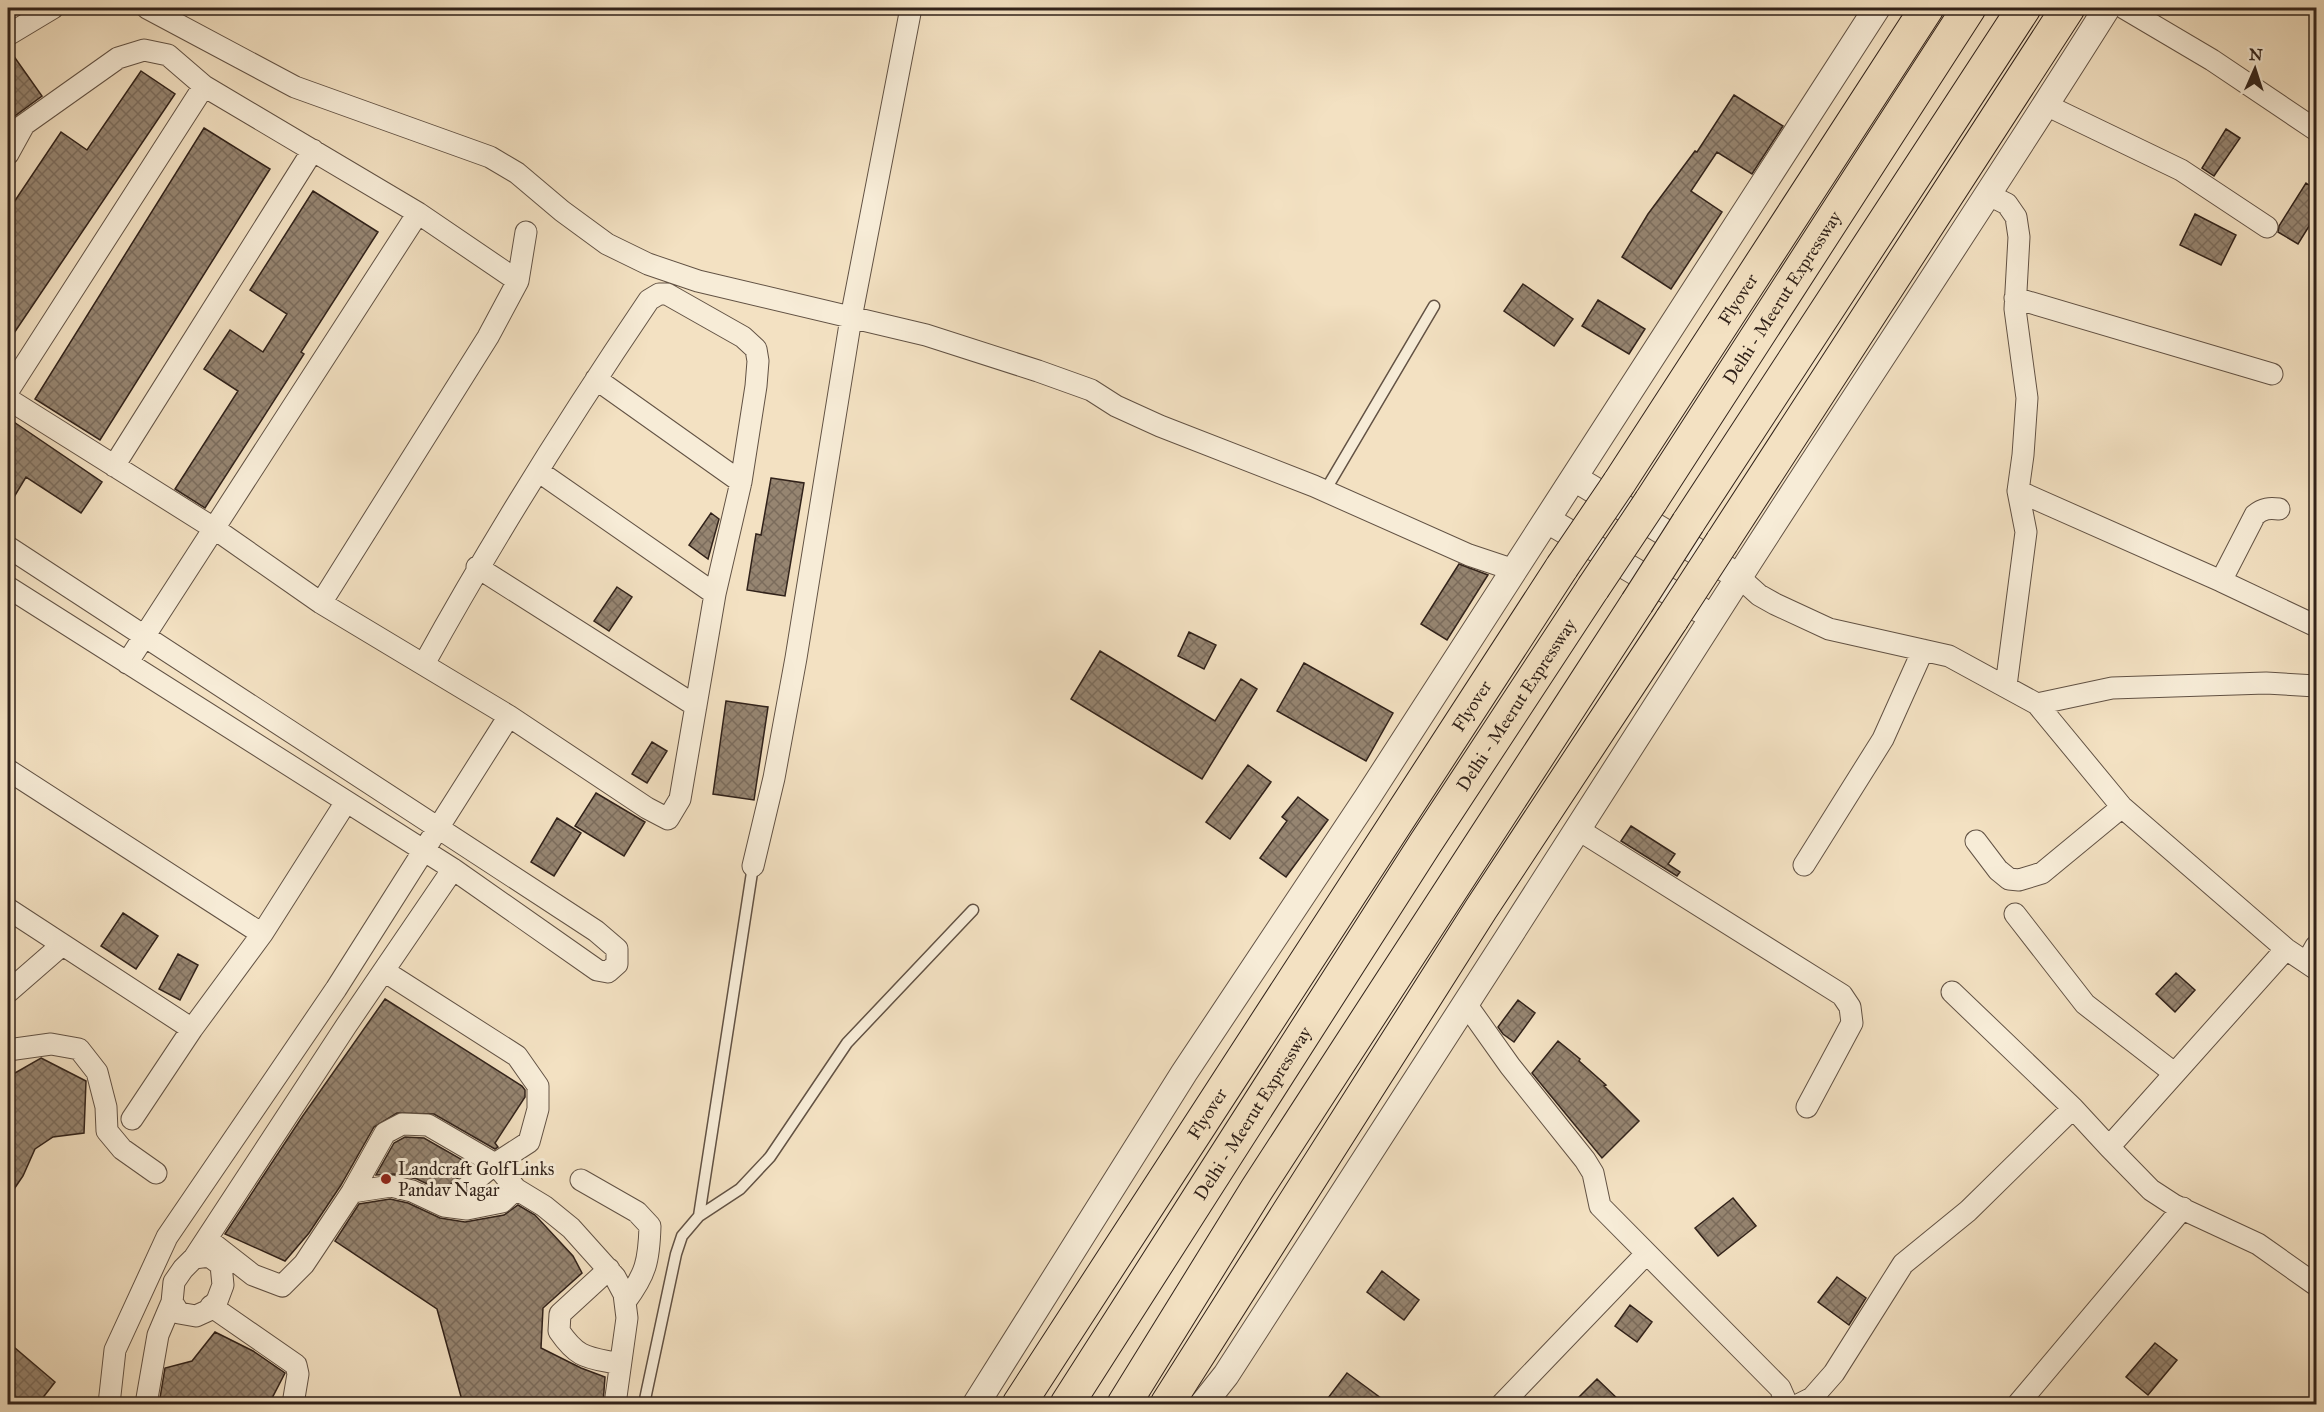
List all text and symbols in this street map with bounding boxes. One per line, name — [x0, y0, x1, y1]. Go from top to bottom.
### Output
north arrow — [2225, 39, 2285, 99]
text: N — [2248, 45, 2263, 64]
street label: Delhi - Meerut Expressway — [1718, 207, 1846, 388]
street label: Flyover — [1714, 269, 1763, 329]
street label: Delhi - Meerut Expressway — [1452, 614, 1581, 795]
street label: Flyover — [1447, 676, 1497, 736]
street label: Delhi - Meerut Expressway — [1189, 1022, 1317, 1204]
street label: Flyover — [1183, 1084, 1232, 1143]
place label: Landcraft GolfLinks Pandav Nagar — [398, 1158, 554, 1202]
marker: Landcraft GolfLinks Pandav Nagar — [379, 1172, 393, 1186]

